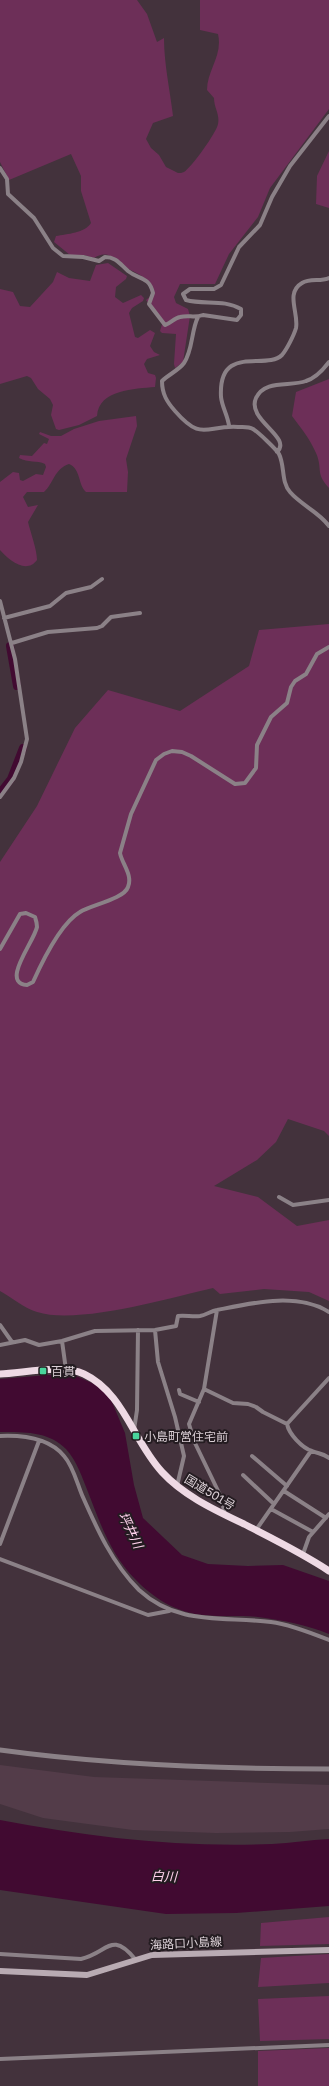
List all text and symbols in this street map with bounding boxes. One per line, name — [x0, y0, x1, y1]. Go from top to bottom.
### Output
place label: 百貫 — [51, 1364, 75, 1379]
marker: 百貫 — [38, 1366, 48, 1376]
place label: 小島町営住宅前 — [144, 1429, 228, 1444]
marker: 小島町営住宅前 — [131, 1431, 141, 1441]
street label: 国道501号 — [182, 1471, 238, 1513]
water label: 坪井川 — [115, 1509, 148, 1553]
water label: 白川 — [151, 1868, 179, 1885]
street label: 海路口小島線 — [150, 1934, 222, 1952]

